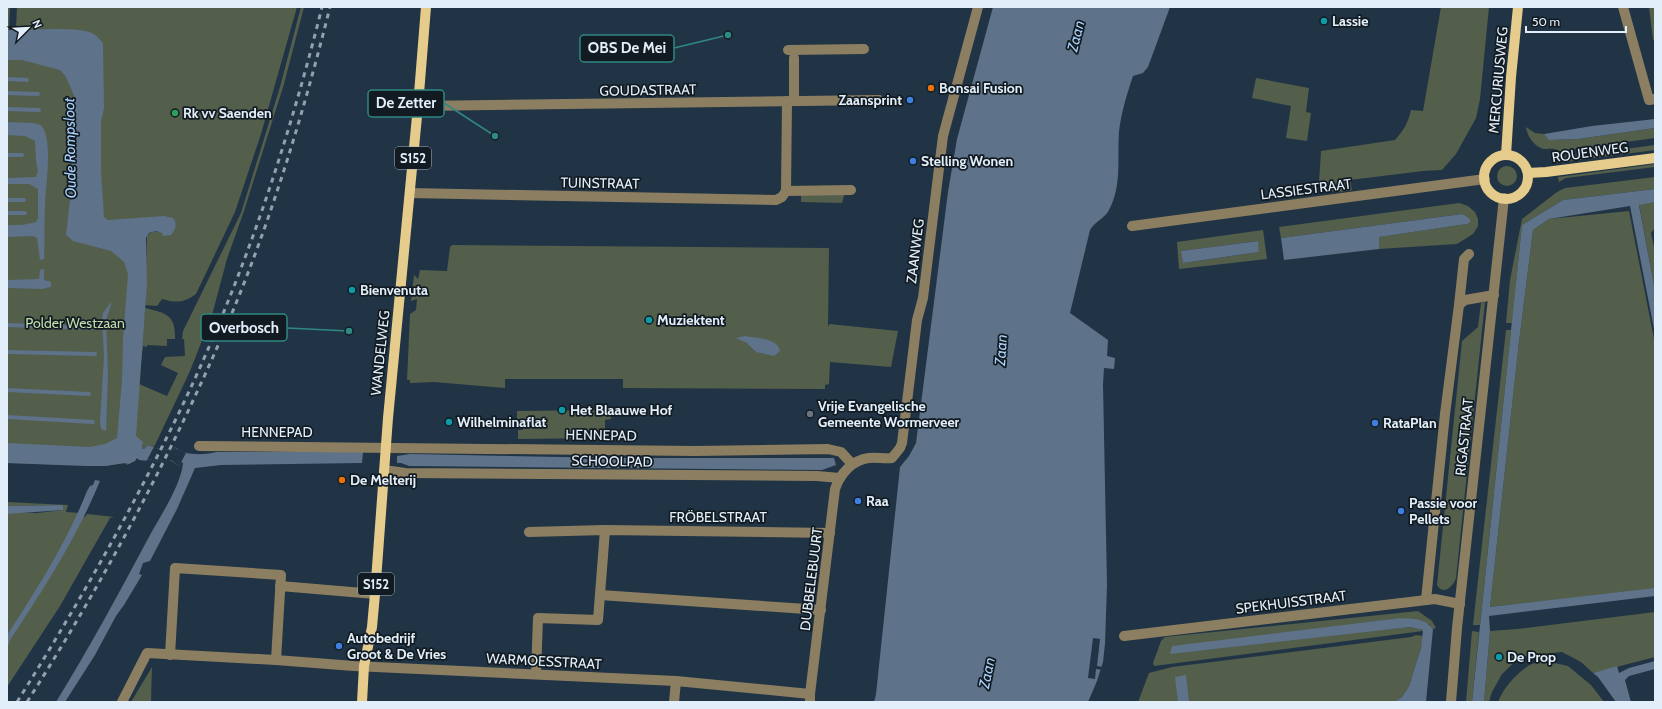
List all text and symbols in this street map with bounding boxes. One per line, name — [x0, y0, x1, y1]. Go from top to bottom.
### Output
north arrow — [8, 8, 48, 48]
scale bar — [1526, 8, 1626, 34]
place label: Lassie — [1332, 12, 1368, 30]
text: 50 m — [1532, 14, 1560, 29]
marker: Lassie — [1319, 16, 1329, 26]
text: N — [29, 18, 45, 30]
water label: Zaan — [1063, 19, 1089, 54]
street label: MERCURIUSWEG — [1484, 26, 1512, 134]
callout: OBS De Mei — [580, 35, 674, 62]
text: OBS De Mei — [588, 39, 666, 57]
place label: Bonsai Fusion — [939, 79, 1023, 97]
street label: GOUDASTRAAT — [599, 80, 697, 100]
marker: Bonsai Fusion — [926, 83, 936, 93]
callout: De Zetter — [368, 90, 444, 117]
place label: Zaansprint — [838, 91, 902, 109]
text: De Zetter — [376, 94, 436, 112]
marker: Zaansprint — [905, 95, 915, 105]
water label: Oude Rompsloot — [60, 97, 80, 198]
place label: Rk vv Saenden — [183, 104, 272, 122]
marker: Rk vv Saenden — [170, 108, 180, 118]
street label: ROUENWEG — [1551, 138, 1629, 166]
road number: S152 — [395, 147, 431, 169]
place label: Stelling Wonen — [921, 152, 1013, 170]
marker: Stelling Wonen — [908, 156, 918, 166]
street label: TUINSTRAAT — [560, 173, 640, 193]
street label: LASSIESTRAAT — [1260, 174, 1353, 203]
street label: ZAANWEG — [902, 218, 928, 284]
place label: Bienvenuta — [360, 281, 428, 299]
marker: Bienvenuta — [347, 285, 357, 295]
street label: WANDELWEG — [367, 309, 393, 397]
place label: Muziektent — [657, 311, 725, 329]
park label: Polder Westzaan — [25, 314, 125, 332]
callout: Overbosch — [201, 314, 287, 341]
marker: Muziektent — [644, 315, 654, 325]
text: Overbosch — [209, 319, 279, 337]
water label: Zaan — [991, 334, 1011, 367]
place label: Vrije Evangelische Gemeente Wormerveer — [818, 397, 960, 431]
street label: RIGASTRAAT — [1451, 397, 1477, 477]
place label: Het Blaauwe Hof — [570, 401, 673, 419]
marker: Het Blaauwe Hof — [557, 405, 567, 415]
marker: Vrije Evangelische Gemeente Wormerveer — [805, 409, 815, 419]
place label: Wilhelminaflat — [457, 413, 547, 431]
place label: RataPlan — [1383, 414, 1437, 432]
marker: Wilhelminaflat — [444, 417, 454, 427]
marker: RataPlan — [1370, 418, 1380, 428]
street label: HENNEPAD — [241, 423, 313, 441]
street label: HENNEPAD — [565, 425, 637, 445]
street label: SCHOOLPAD — [571, 451, 653, 471]
place label: De Melterij — [350, 471, 416, 489]
marker: De Melterij — [337, 475, 347, 485]
place label: Raa — [866, 492, 889, 510]
place label: Passie voor Pellets — [1409, 494, 1477, 528]
marker: Raa — [853, 496, 863, 506]
marker: Passie voor Pellets — [1396, 506, 1406, 516]
street label: FRÖBELSTRAAT — [669, 508, 767, 526]
street label: DUBBELEBUURT — [796, 526, 826, 632]
road number: S152 — [358, 573, 394, 595]
street label: SPEKHUISSTRAAT — [1234, 586, 1348, 618]
place label: Autobedrijf Groot & De Vries — [347, 629, 446, 663]
marker: Autobedrijf Groot & De Vries — [334, 641, 344, 651]
place label: De Prop — [1507, 648, 1556, 666]
street label: WARMOESSTRAAT — [486, 649, 603, 673]
marker: De Prop — [1494, 652, 1504, 662]
water label: Zaan — [975, 656, 999, 691]

